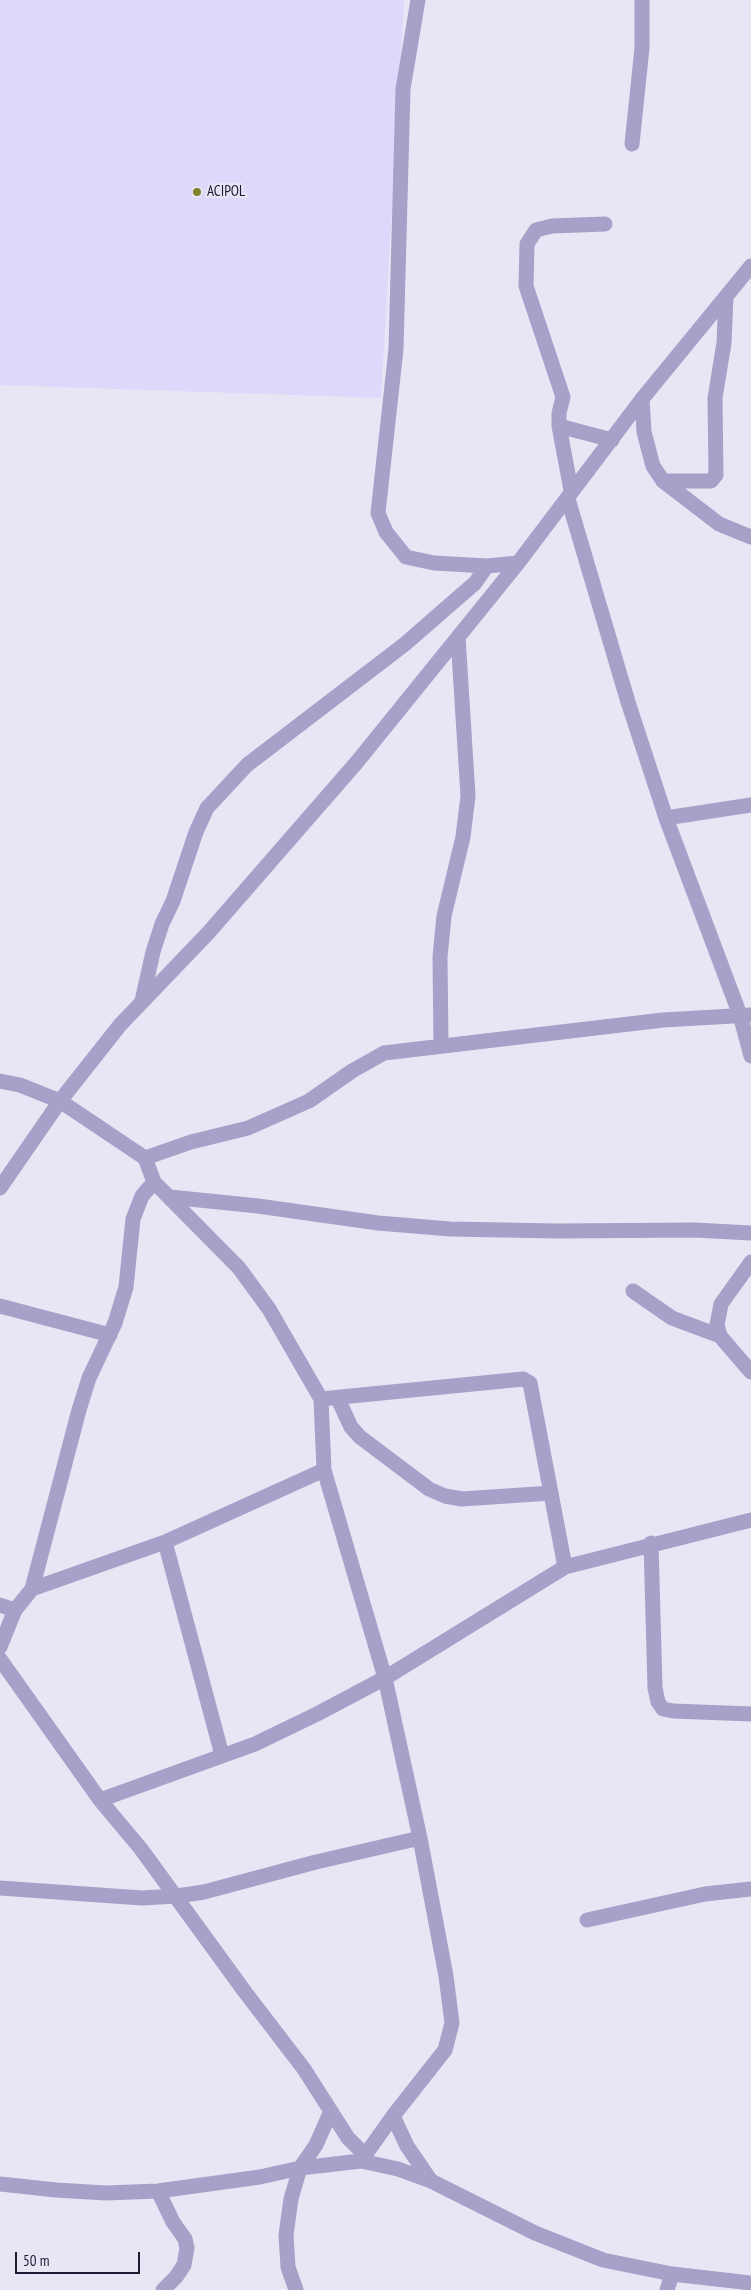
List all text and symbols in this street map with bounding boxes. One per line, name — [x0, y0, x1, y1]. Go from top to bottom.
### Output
place label: ACIPOL — [207, 183, 245, 201]
marker: ACIPOL — [191, 186, 203, 198]
scale bar — [18, 2242, 142, 2274]
text: 50 m — [23, 2251, 49, 2270]

